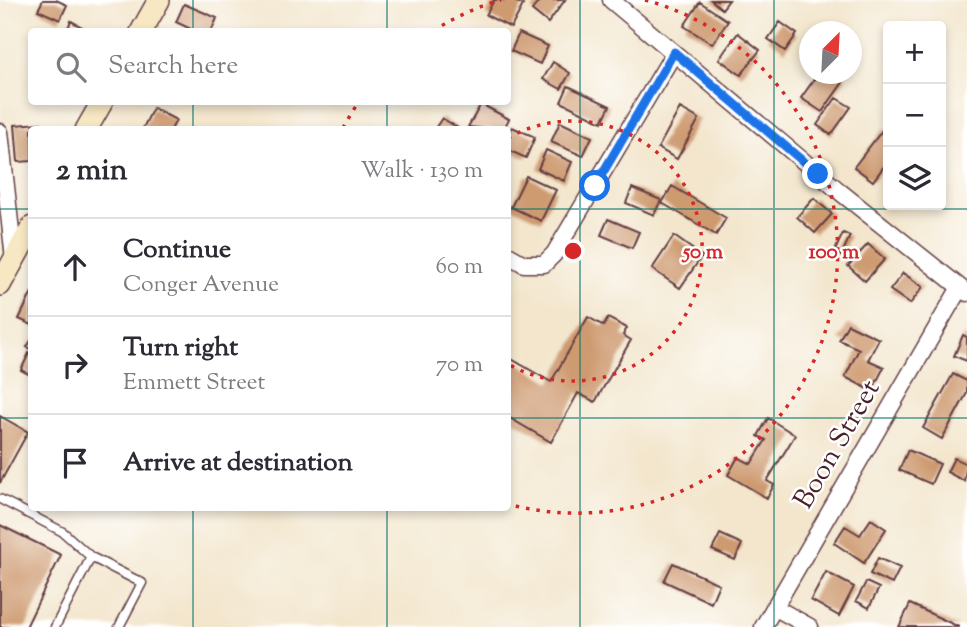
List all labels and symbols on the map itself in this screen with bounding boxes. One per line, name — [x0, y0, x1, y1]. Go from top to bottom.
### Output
north arrow — [799, 21, 862, 84]
route end — [802, 158, 833, 189]
route start — [579, 170, 610, 201]
text: 50 m — [681, 238, 724, 268]
text: 100 m — [809, 238, 860, 268]
centre of rings — [561, 239, 585, 263]
street label: Boon Street — [785, 373, 891, 517]

